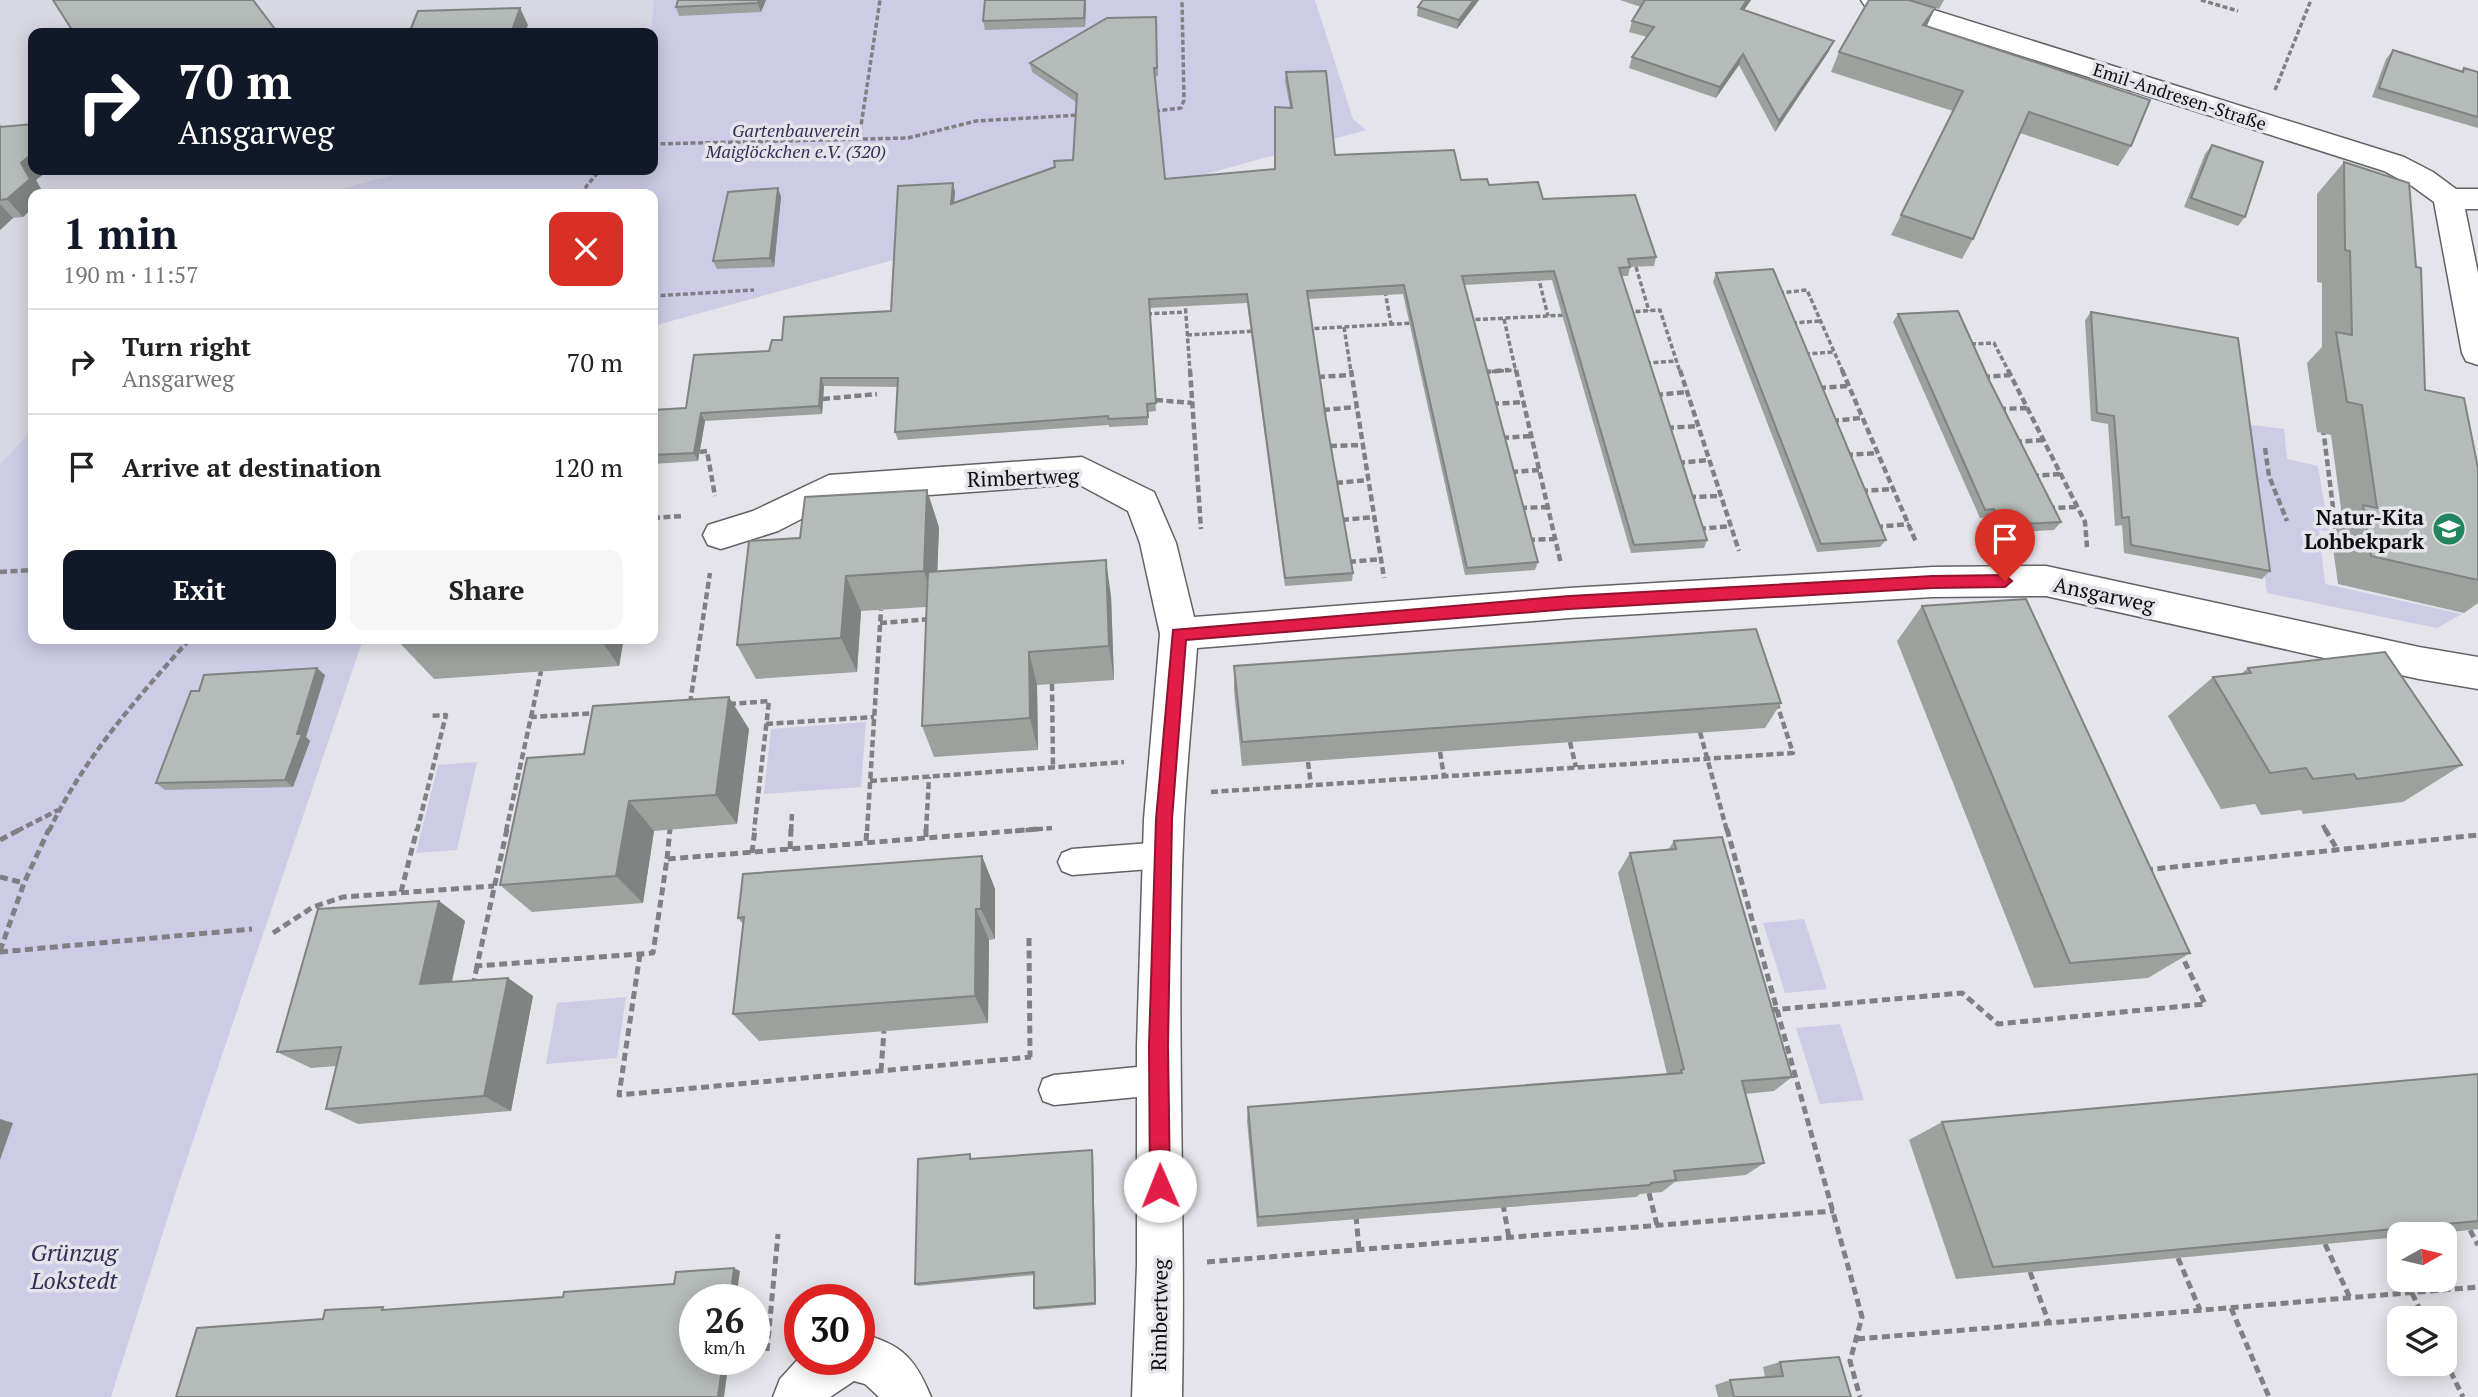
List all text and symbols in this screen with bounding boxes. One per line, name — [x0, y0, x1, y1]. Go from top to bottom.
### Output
text: 70 m — [178, 48, 292, 113]
icon: right — [63, 56, 154, 147]
street label: Emil-Andresen-Straße — [2090, 57, 2270, 135]
text: Ansgarweg — [178, 111, 334, 153]
park label: Gartenbauverein Maiglöckchen e.V. (320) — [705, 118, 886, 163]
text: 1 min — [63, 205, 178, 261]
button: close — [549, 212, 623, 286]
text: 190 m · 11:57 — [63, 259, 198, 290]
text: Turn right — [122, 329, 251, 363]
icon: right — [63, 343, 101, 381]
text: 70 m — [567, 345, 623, 379]
text: Ansgarweg — [122, 363, 234, 394]
icon: arrive — [63, 448, 101, 486]
text: Arrive at destination — [122, 450, 381, 484]
text: 120 m — [553, 450, 623, 484]
street label: Rimbertweg — [966, 461, 1081, 493]
place label: Natur-Kita Lohbekpark — [2304, 503, 2425, 555]
pin — [1975, 509, 2035, 581]
school or university icon: Natur-Kita Lohbekpark — [2430, 510, 2468, 548]
icon: arrive — [1986, 520, 2024, 558]
button: Exit — [63, 550, 336, 630]
button: Share — [350, 550, 623, 630]
street label: Ansgarweg — [2051, 570, 2158, 619]
position arrow — [1123, 1149, 1197, 1223]
north arrow — [2387, 1222, 2457, 1292]
map controls — [2387, 1222, 2457, 1376]
park label: Grünzug Lokstedt — [30, 1236, 119, 1296]
street label: Rimbertweg — [1144, 1258, 1174, 1371]
speed limit sign: 30 — [784, 1284, 875, 1375]
text: 26 — [705, 1297, 744, 1343]
button: layers — [2387, 1306, 2457, 1376]
text: km/h — [704, 1335, 745, 1359]

